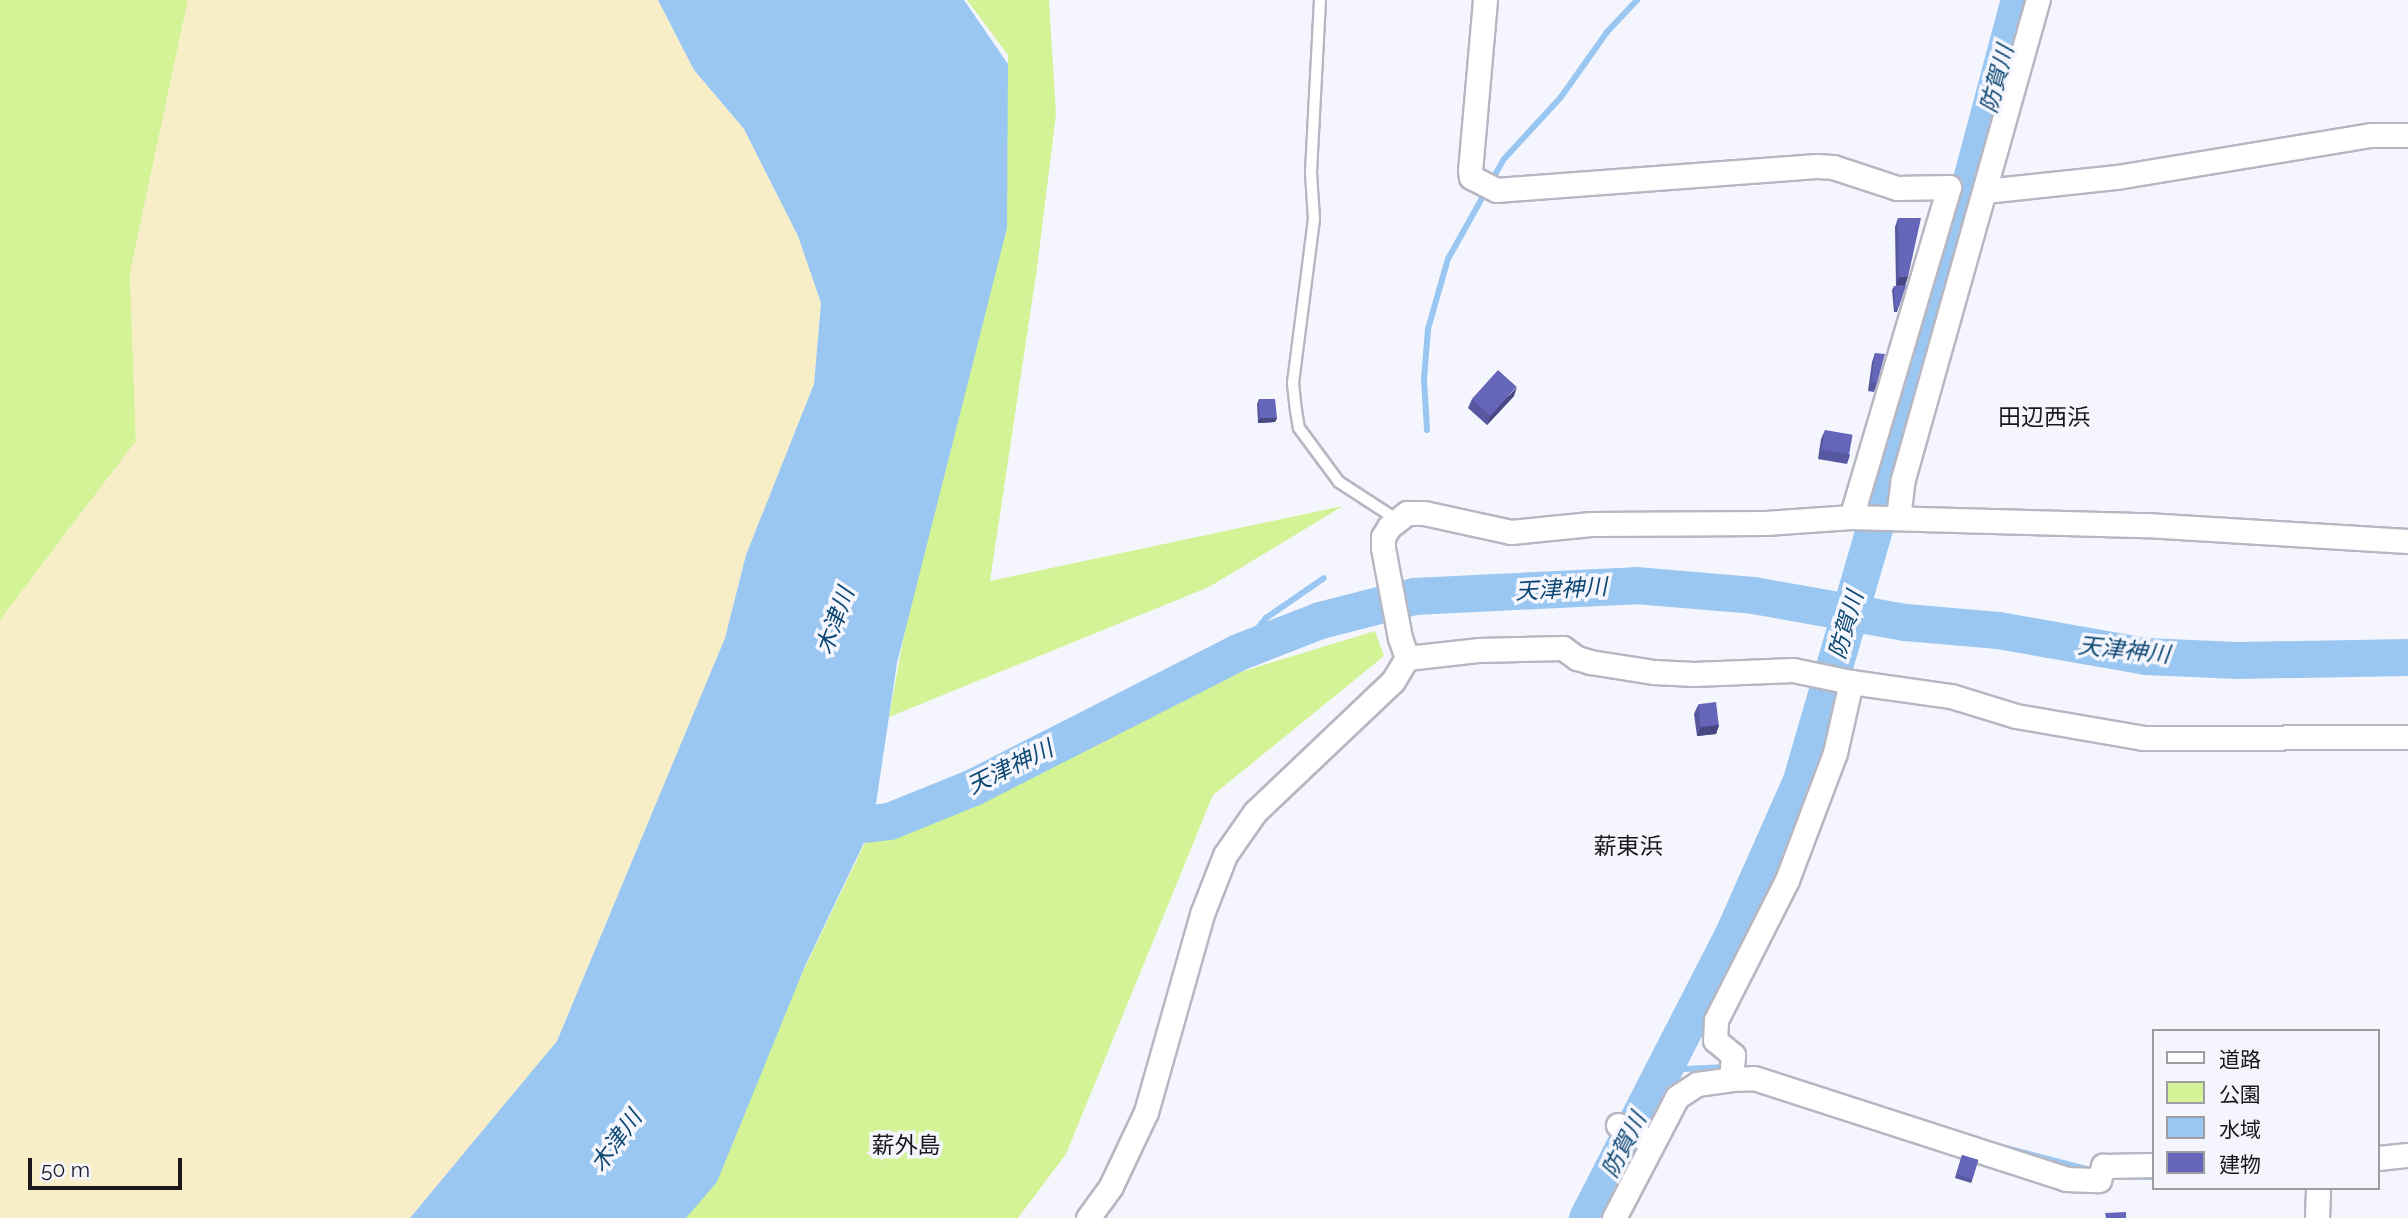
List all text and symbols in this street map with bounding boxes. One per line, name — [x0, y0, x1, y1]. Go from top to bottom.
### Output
water label: 防賀川 — [1975, 42, 2019, 116]
district label: 田辺西浜 — [1998, 403, 2090, 431]
water label: 天津神川 — [1514, 573, 1608, 605]
water label: 木津川 — [810, 584, 860, 658]
water label: 防賀川 — [1823, 588, 1869, 662]
water label: 天津神川 — [2077, 631, 2171, 669]
water label: 天津神川 — [963, 734, 1057, 800]
district label: 薪東浜 — [1594, 832, 1662, 860]
legend — [2152, 1029, 2380, 1190]
text: 道路 — [2219, 1047, 2261, 1072]
text: 公園 — [2219, 1082, 2261, 1107]
water label: 木津川 — [585, 1105, 647, 1177]
water label: 防賀川 — [1596, 1108, 1652, 1182]
text: 水域 — [2219, 1117, 2261, 1142]
district label: 薪外島 — [872, 1131, 940, 1159]
scale bar — [32, 1144, 186, 1188]
text: 建物 — [2219, 1152, 2261, 1177]
text: 50 m — [41, 1157, 90, 1182]

